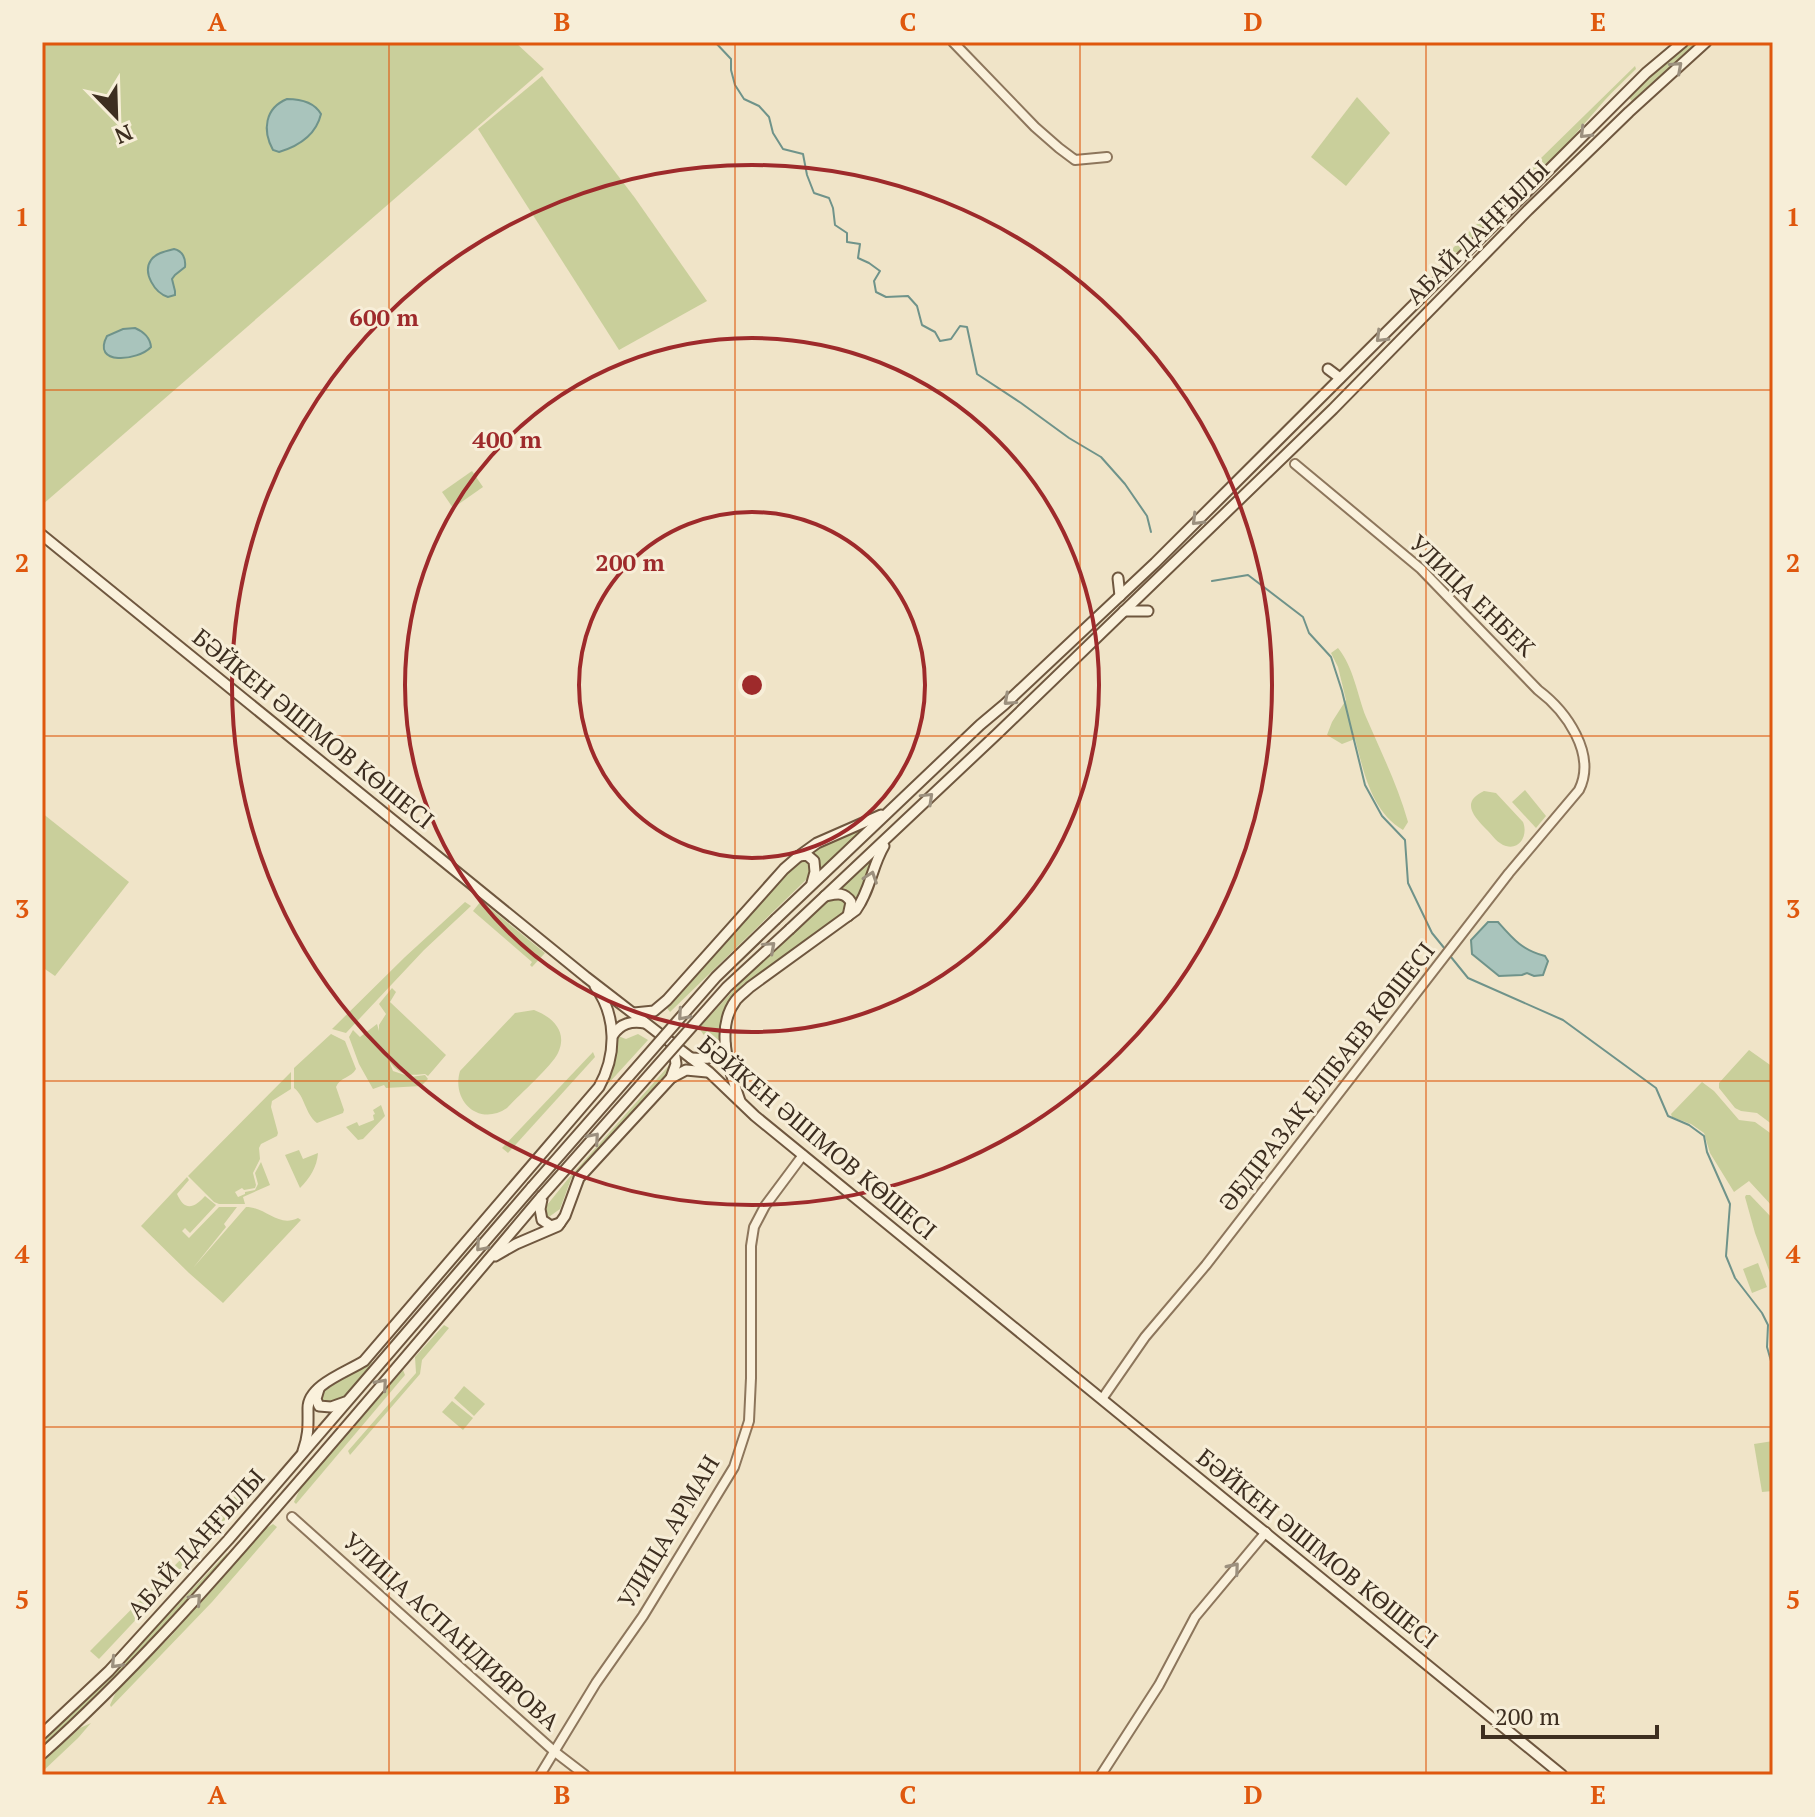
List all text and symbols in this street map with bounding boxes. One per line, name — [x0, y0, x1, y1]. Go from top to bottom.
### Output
text: A — [208, 4, 227, 38]
text: B — [554, 4, 570, 38]
text: C — [900, 4, 916, 38]
text: D — [1243, 4, 1263, 38]
text: E — [1590, 4, 1606, 38]
one-way arrow — [1668, 62, 1682, 77]
north arrow — [76, 76, 156, 156]
text: N — [110, 118, 137, 152]
one-way arrow — [1580, 124, 1594, 139]
street label: АБАЙ ДАҢҒЫЛЫ — [1399, 154, 1556, 311]
text: 1 — [15, 199, 29, 233]
text: 1 — [1786, 199, 1800, 233]
text: 600 m — [349, 301, 419, 333]
one-way arrow — [1376, 328, 1390, 342]
text: 400 m — [472, 423, 542, 455]
one-way arrow — [1192, 511, 1206, 525]
street label: УЛИЦА ЕНБЕК — [1403, 527, 1543, 664]
text: 2 — [15, 545, 29, 579]
text: 2 — [1786, 545, 1800, 579]
text: 200 m — [595, 546, 665, 578]
street label: БӘЙКЕН ӘШІМОВ КӨШЕСІ — [186, 621, 441, 836]
centre of rings — [738, 671, 766, 699]
one-way arrow — [1004, 690, 1019, 705]
one-way arrow — [919, 793, 933, 808]
one-way arrow — [861, 871, 877, 885]
text: 3 — [15, 891, 29, 925]
text: 3 — [1786, 891, 1800, 925]
street label: ӘБДІРАЗАҚ ЕЛІБАЕВ КӨШЕСІ — [1211, 935, 1441, 1218]
one-way arrow — [761, 942, 776, 957]
one-way arrow — [678, 1006, 693, 1020]
street label: БӘЙКЕН ӘШІМОВ КӨШЕСІ — [692, 1028, 943, 1246]
one-way arrow — [584, 1132, 599, 1147]
text: 4 — [15, 1236, 30, 1270]
text: 4 — [1786, 1236, 1801, 1270]
one-way arrow — [476, 1237, 491, 1252]
one-way arrow — [373, 1379, 387, 1393]
street label: БӘЙКЕН ӘШІМОВ КӨШЕСІ — [1190, 1441, 1445, 1656]
street label: УЛИЦА АРМАН — [610, 1449, 726, 1614]
street label: АБАЙ ДАҢҒЫЛЫ — [120, 1462, 271, 1625]
street label: УЛИЦА АСПАНДИЯРОВА — [336, 1525, 567, 1738]
one-way arrow — [1224, 1563, 1239, 1578]
text: 5 — [15, 1582, 29, 1616]
text: 5 — [1786, 1582, 1800, 1616]
one-way arrow — [186, 1594, 200, 1609]
one-way arrow — [111, 1653, 125, 1668]
scale bar — [1483, 1689, 1657, 1739]
text: 200 m — [1495, 1700, 1560, 1732]
text: A — [208, 1777, 227, 1811]
text: B — [554, 1777, 570, 1811]
text: C — [900, 1777, 916, 1811]
text: D — [1243, 1777, 1263, 1811]
text: E — [1590, 1777, 1606, 1811]

